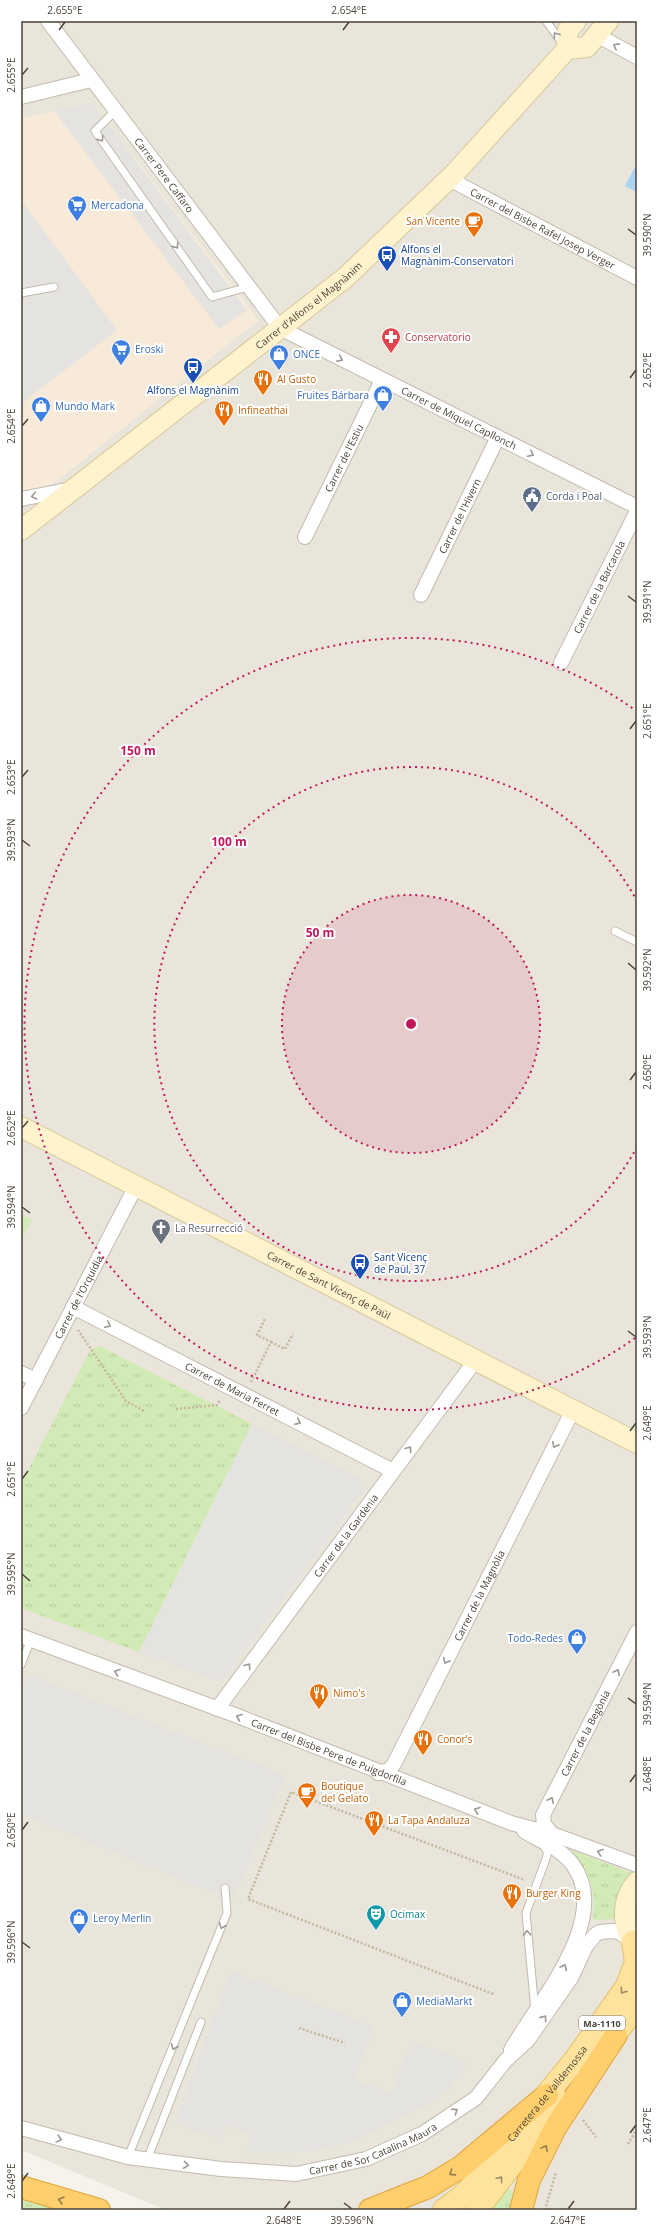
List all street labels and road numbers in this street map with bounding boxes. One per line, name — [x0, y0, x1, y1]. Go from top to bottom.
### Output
street label: Carrer Pere Caffaro — [131, 135, 197, 215]
street label: Carrer del Bisbe Rafel Josep Verger — [468, 184, 618, 272]
street label: Carrer d'Alfons el Magnànim — [252, 258, 365, 352]
street label: Carrer de Miquel Capllonch — [399, 383, 519, 453]
street label: Carrer de l'Estiu — [321, 422, 366, 494]
street label: Carrer de l'Hivern — [435, 476, 484, 556]
street label: Carrer de la Barcarola — [570, 538, 628, 636]
street label: Carrer de Sant Vicenç de Paül — [265, 1247, 393, 1322]
street label: Carrer de l'Orquídia — [51, 1253, 106, 1341]
street label: Carrer de Maria Ferret — [183, 1359, 282, 1419]
street label: Carrer de la Gardènia — [310, 1491, 381, 1580]
street label: Carrer de la Magnòlia — [450, 1548, 508, 1643]
street label: Carrer de la Begònia — [557, 1687, 613, 1779]
street label: Carrer del Bisbe Pere de Puigdorfila — [249, 1715, 409, 1789]
road number: Ma-1110 — [579, 2016, 625, 2030]
street label: Carretera de Valldemossa — [504, 2043, 590, 2145]
street label: Carrer de Sor Catalina Maura — [308, 2119, 439, 2178]

